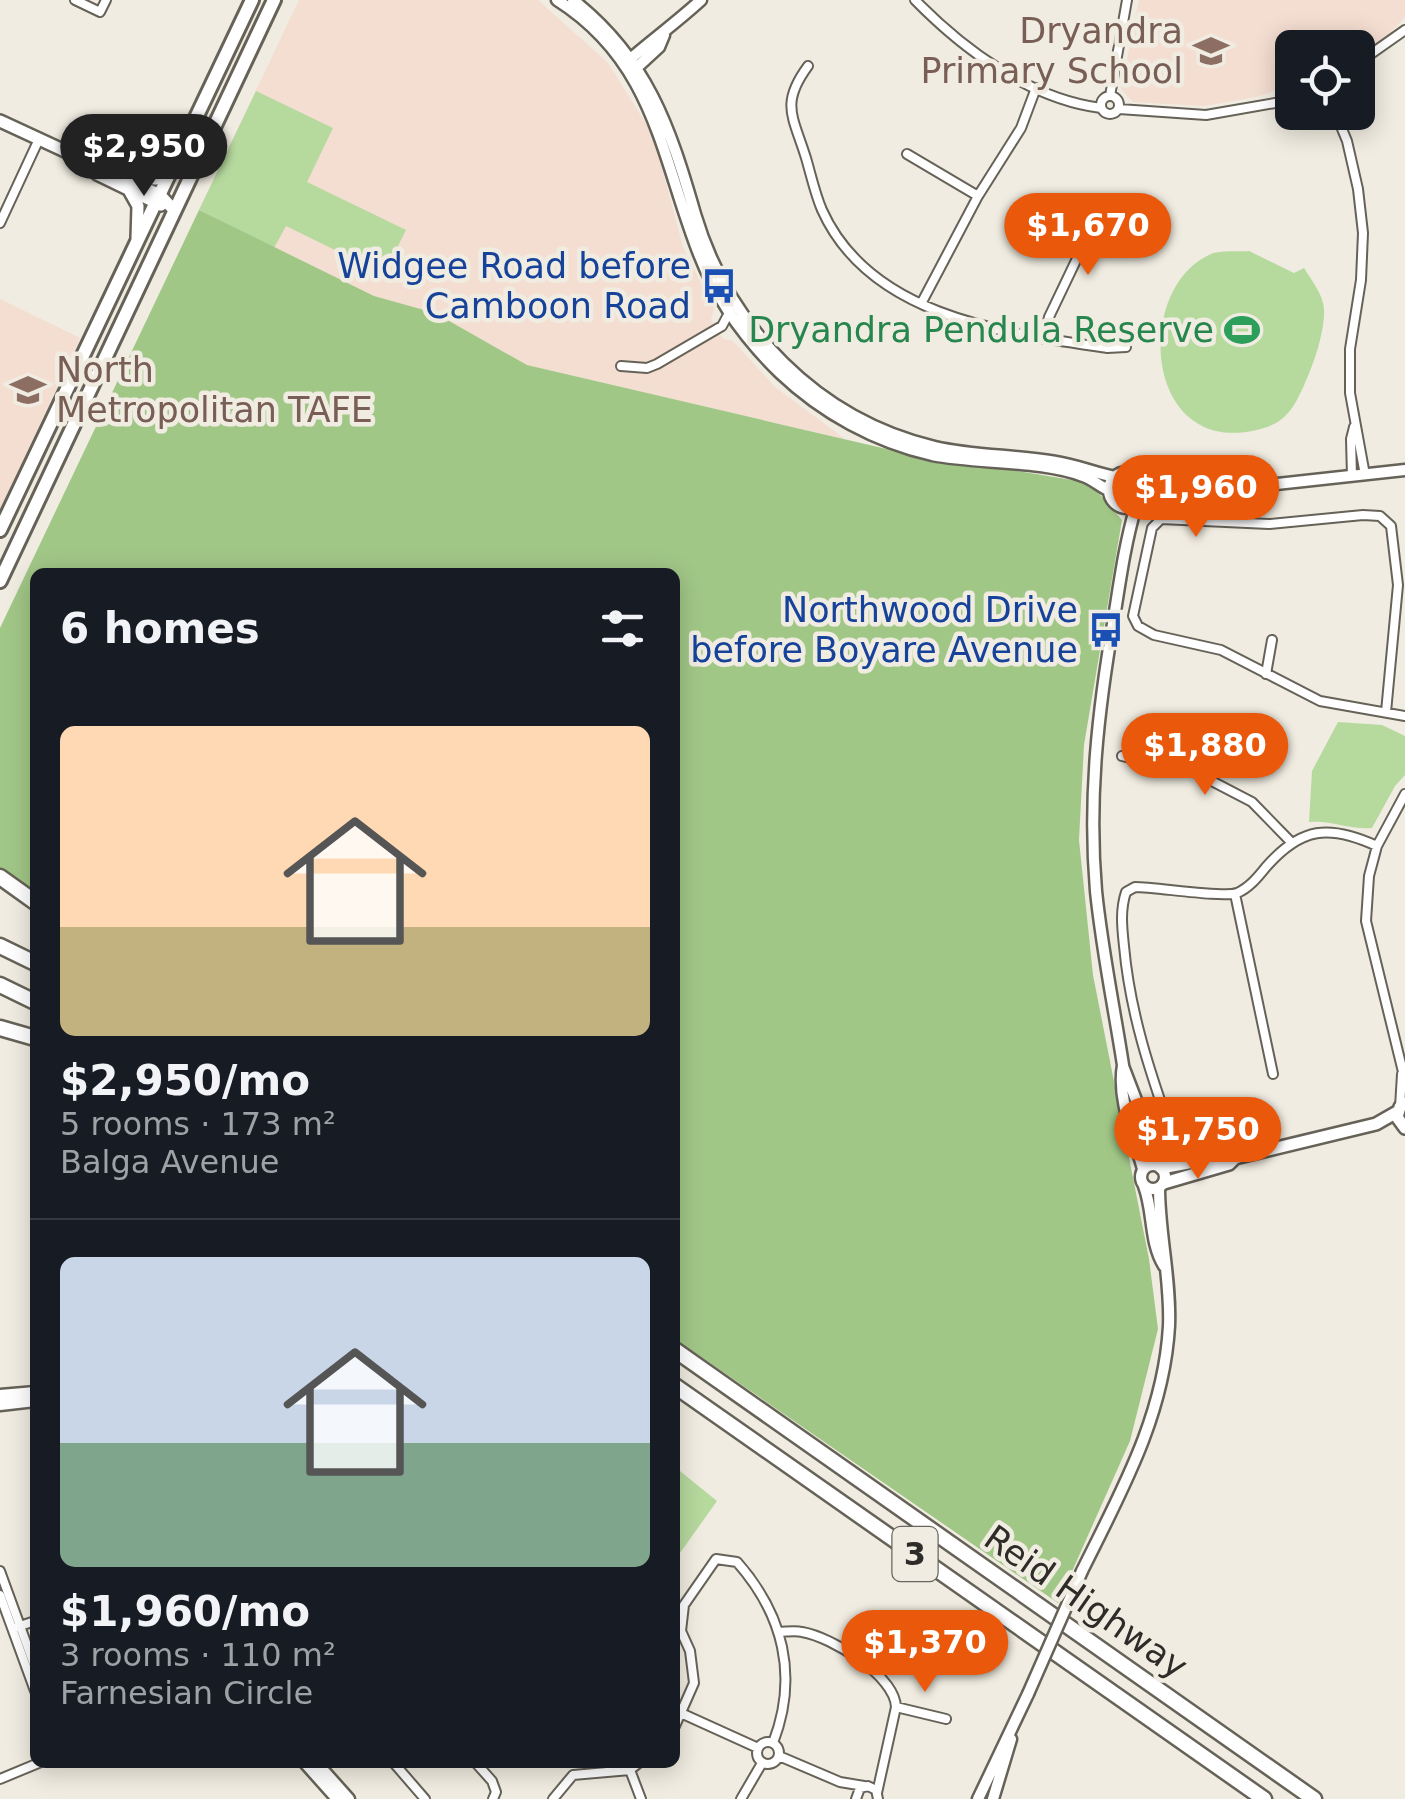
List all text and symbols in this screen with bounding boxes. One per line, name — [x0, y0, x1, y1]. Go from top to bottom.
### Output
place label: Dryandra Primary School — [920, 11, 1183, 91]
map controls — [1275, 30, 1375, 130]
button: locate — [1275, 30, 1375, 130]
school or university icon: Dryandra Primary School — [1192, 32, 1230, 70]
pin: $2,950 — [63, 114, 225, 199]
text: $2,950 — [82, 127, 206, 165]
pin: $1,670 — [1007, 193, 1169, 278]
text: $1,670 — [1026, 206, 1150, 244]
place label: Widgee Road before Camboon Road — [337, 246, 691, 326]
bus stop icon: Widgee Road before Camboon Road — [700, 267, 738, 305]
place label: Dryandra Pendula Reserve — [748, 310, 1214, 350]
sports icon: Dryandra Pendula Reserve — [1223, 311, 1261, 349]
place label: North Metropolitan TAFE — [56, 350, 373, 430]
school or university icon: North Metropolitan TAFE — [9, 371, 47, 409]
pin: $1,960 — [1115, 455, 1277, 540]
text: $1,960 — [1134, 468, 1258, 506]
place label: Northwood Drive before Boyare Avenue — [690, 590, 1078, 670]
icon: filters — [595, 601, 650, 656]
text: 6 homes — [60, 604, 260, 653]
bus stop icon: Northwood Drive before Boyare Avenue — [1087, 611, 1125, 649]
pin: $1,880 — [1124, 713, 1286, 798]
text: $1,880 — [1143, 726, 1267, 764]
icon: home — [265, 791, 445, 971]
text: $2,950/mo — [60, 1056, 310, 1105]
pin: $1,750 — [1117, 1097, 1279, 1182]
text: 5 rooms · 173 m² — [60, 1105, 336, 1143]
text: $1,750 — [1136, 1110, 1260, 1148]
text: Balga Avenue — [60, 1143, 279, 1181]
icon: home — [265, 1322, 445, 1502]
street label: Reid Highway — [977, 1517, 1195, 1687]
road number: 3 — [892, 1527, 938, 1581]
text: $1,960/mo — [60, 1587, 310, 1636]
pin: $1,370 — [844, 1610, 1006, 1695]
text: $1,370 — [863, 1623, 987, 1661]
text: 3 rooms · 110 m² — [60, 1636, 336, 1674]
text: Farnesian Circle — [60, 1674, 313, 1712]

